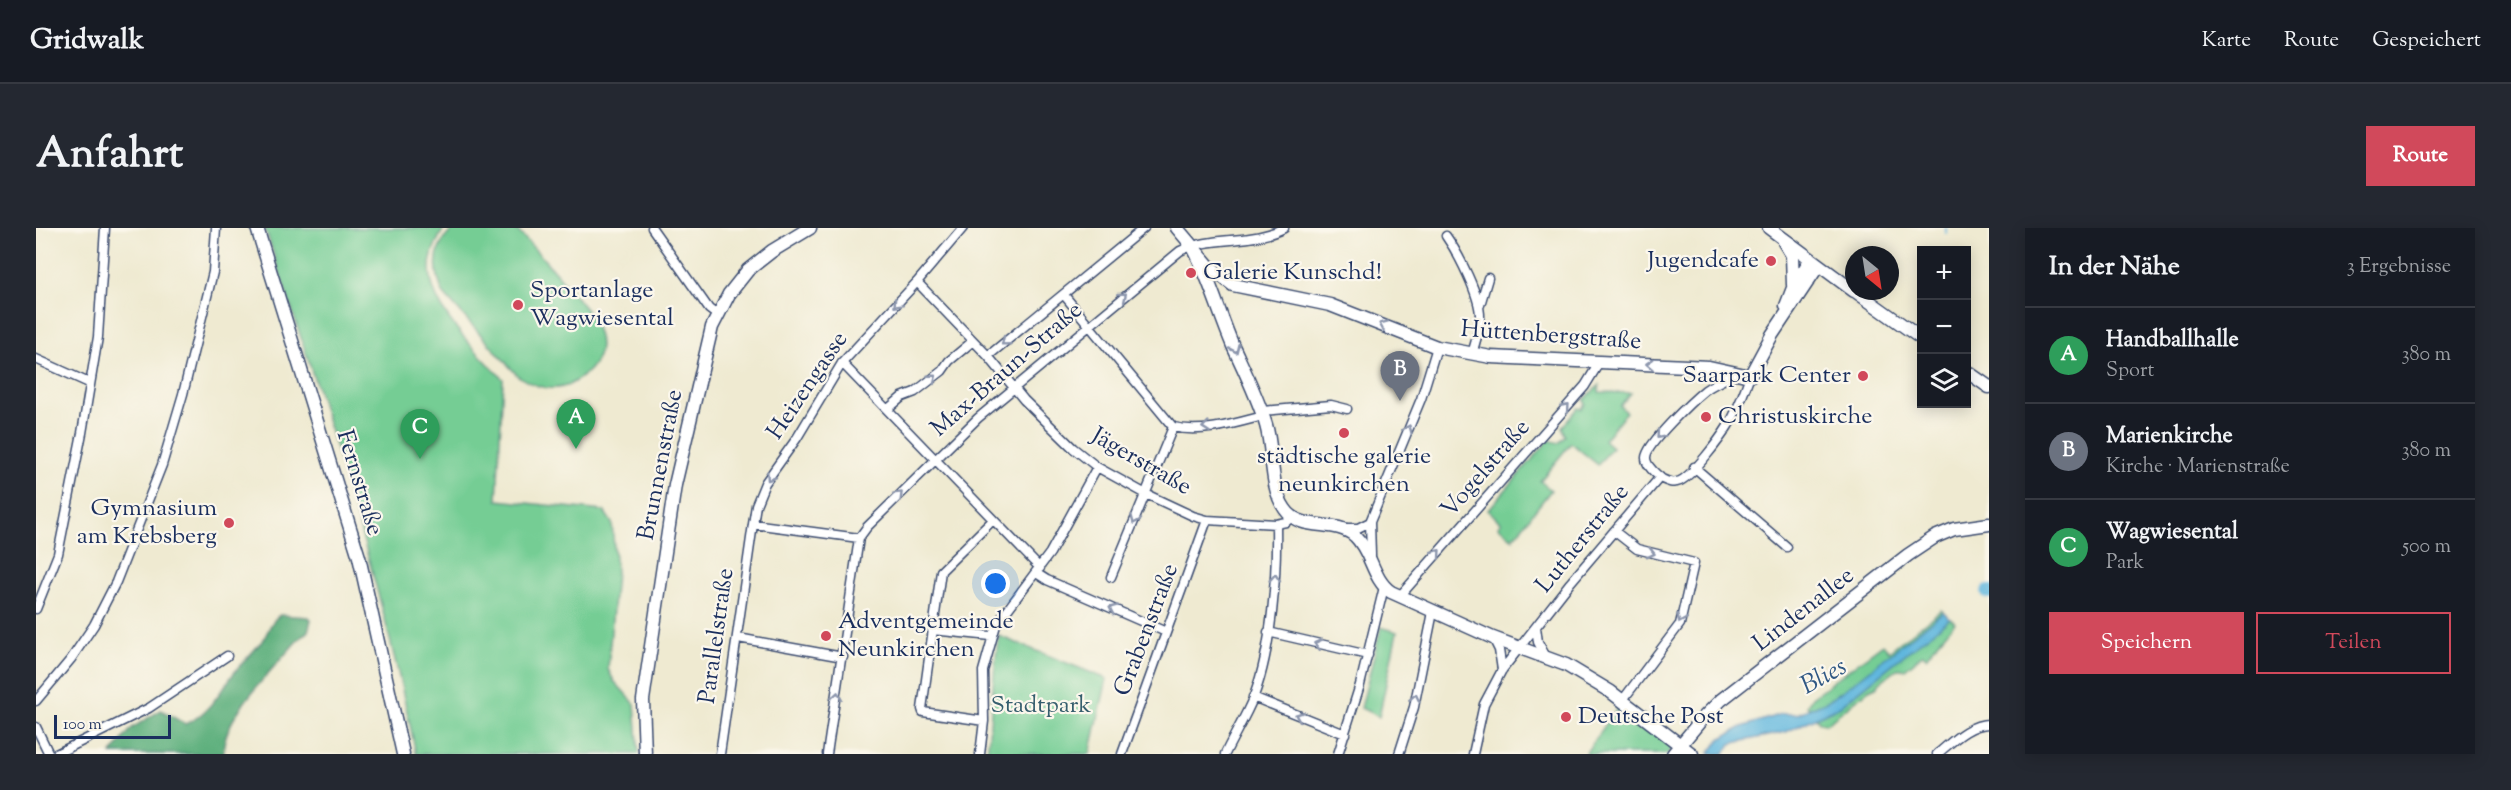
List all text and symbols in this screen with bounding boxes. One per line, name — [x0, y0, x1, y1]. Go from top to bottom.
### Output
text: Gridwalk — [30, 21, 144, 61]
text: Karte — [2202, 26, 2251, 56]
text: Route — [2284, 26, 2339, 56]
text: Gespeichert — [2372, 26, 2481, 56]
text: Anfahrt — [36, 126, 183, 186]
button: Route — [2366, 126, 2475, 186]
place label: Jugendcafe — [1645, 244, 1759, 278]
north arrow — [1845, 246, 1899, 300]
map controls — [1917, 246, 1971, 408]
button: + — [1917, 246, 1971, 300]
text: In der Nähe — [2049, 249, 2180, 286]
text: 3 Ergebnisse — [2347, 253, 2451, 282]
marker: Jugendcafe — [1764, 254, 1778, 268]
place label: Galerie Kunschd! — [1203, 256, 1382, 290]
marker: Galerie Kunschd! — [1184, 266, 1198, 280]
place label: Sportanlage Wagwiesental — [530, 274, 674, 336]
one-way arrow — [1116, 292, 1127, 303]
street label: Max-Braun-Straße — [924, 294, 1090, 446]
one-way arrow — [893, 296, 904, 307]
marker: Sportanlage Wagwiesental — [511, 298, 525, 312]
button: − — [1917, 300, 1971, 354]
street label: Hüttenbergstraße — [1460, 313, 1642, 359]
one-way arrow — [1378, 320, 1389, 332]
street label: Heizengasse — [759, 325, 857, 447]
text: Handballhalle — [2106, 325, 2239, 357]
one-way arrow — [1001, 335, 1012, 346]
text: A — [2060, 341, 2077, 370]
text: 380 m — [2402, 341, 2451, 370]
one-way arrow — [1228, 343, 1240, 354]
pin: B — [1380, 352, 1420, 401]
button: layers — [1917, 354, 1971, 408]
text: Sport — [2106, 357, 2154, 386]
one-way arrow — [1646, 358, 1655, 371]
place label: Saarpark Center — [1683, 359, 1851, 393]
marker: Saarpark Center — [1856, 369, 1870, 383]
one-way arrow — [926, 375, 937, 386]
street label: Brunnenstraße — [630, 387, 692, 543]
pin: A — [556, 400, 596, 449]
place label: Christuskirche — [1718, 400, 1872, 434]
one-way arrow — [1559, 403, 1570, 414]
pin: C — [400, 410, 440, 459]
marker: Christuskirche — [1699, 410, 1713, 424]
street label: Vogelstraße — [1433, 412, 1539, 526]
street label: Jägerstraße — [1083, 419, 1198, 504]
one-way arrow — [1201, 420, 1210, 433]
text: Marienkirche — [2106, 421, 2233, 453]
one-way arrow — [1401, 425, 1413, 436]
street label: Fernstraße — [327, 426, 391, 540]
marker: städtische galerie neunkirchen — [1337, 426, 1351, 440]
one-way arrow — [1657, 428, 1668, 439]
text: B — [2062, 437, 2075, 466]
text: 380 m — [2402, 437, 2451, 466]
place label: städtische galerie neunkirchen — [1257, 440, 1431, 502]
text: Kirche · Marienstraße — [2106, 453, 2290, 482]
one-way arrow — [766, 471, 777, 482]
street label: Lutherstraße — [1528, 477, 1638, 601]
one-way arrow — [892, 491, 903, 502]
place label: Gymnasium am Krebsberg — [77, 492, 217, 554]
one-way arrow — [1130, 514, 1142, 525]
marker: Gymnasium am Krebsberg — [222, 516, 236, 530]
text: Wagwiesental — [2106, 517, 2238, 549]
text: C — [2060, 533, 2077, 562]
text: 500 m — [2402, 533, 2451, 562]
one-way arrow — [1646, 545, 1656, 558]
one-way arrow — [1430, 549, 1441, 560]
text: Park — [2106, 549, 2144, 578]
street label: Grabenstraße — [1106, 559, 1188, 701]
street label: Lindenallee — [1746, 560, 1862, 660]
street label: Parallelstraße — [691, 566, 743, 706]
your location — [981, 569, 1010, 598]
one-way arrow — [1268, 574, 1281, 583]
one-way arrow — [1108, 604, 1119, 616]
place label: Adventgemeinde Neunkirchen — [838, 605, 1014, 667]
button: Speichern — [2049, 612, 2244, 674]
button: Teilen — [2256, 612, 2451, 674]
one-way arrow — [1676, 613, 1688, 624]
marker: Adventgemeinde Neunkirchen — [819, 629, 833, 643]
one-way arrow — [1313, 638, 1323, 651]
water label: Blies — [1794, 649, 1854, 705]
park label: Stadtpark — [991, 689, 1091, 723]
one-way arrow — [830, 692, 842, 701]
one-way arrow — [1408, 693, 1421, 703]
place label: Deutsche Post — [1578, 700, 1724, 734]
one-way arrow — [1295, 710, 1305, 723]
marker: Deutsche Post — [1559, 710, 1573, 724]
scale bar — [54, 712, 171, 739]
text: 100 m — [63, 714, 102, 737]

